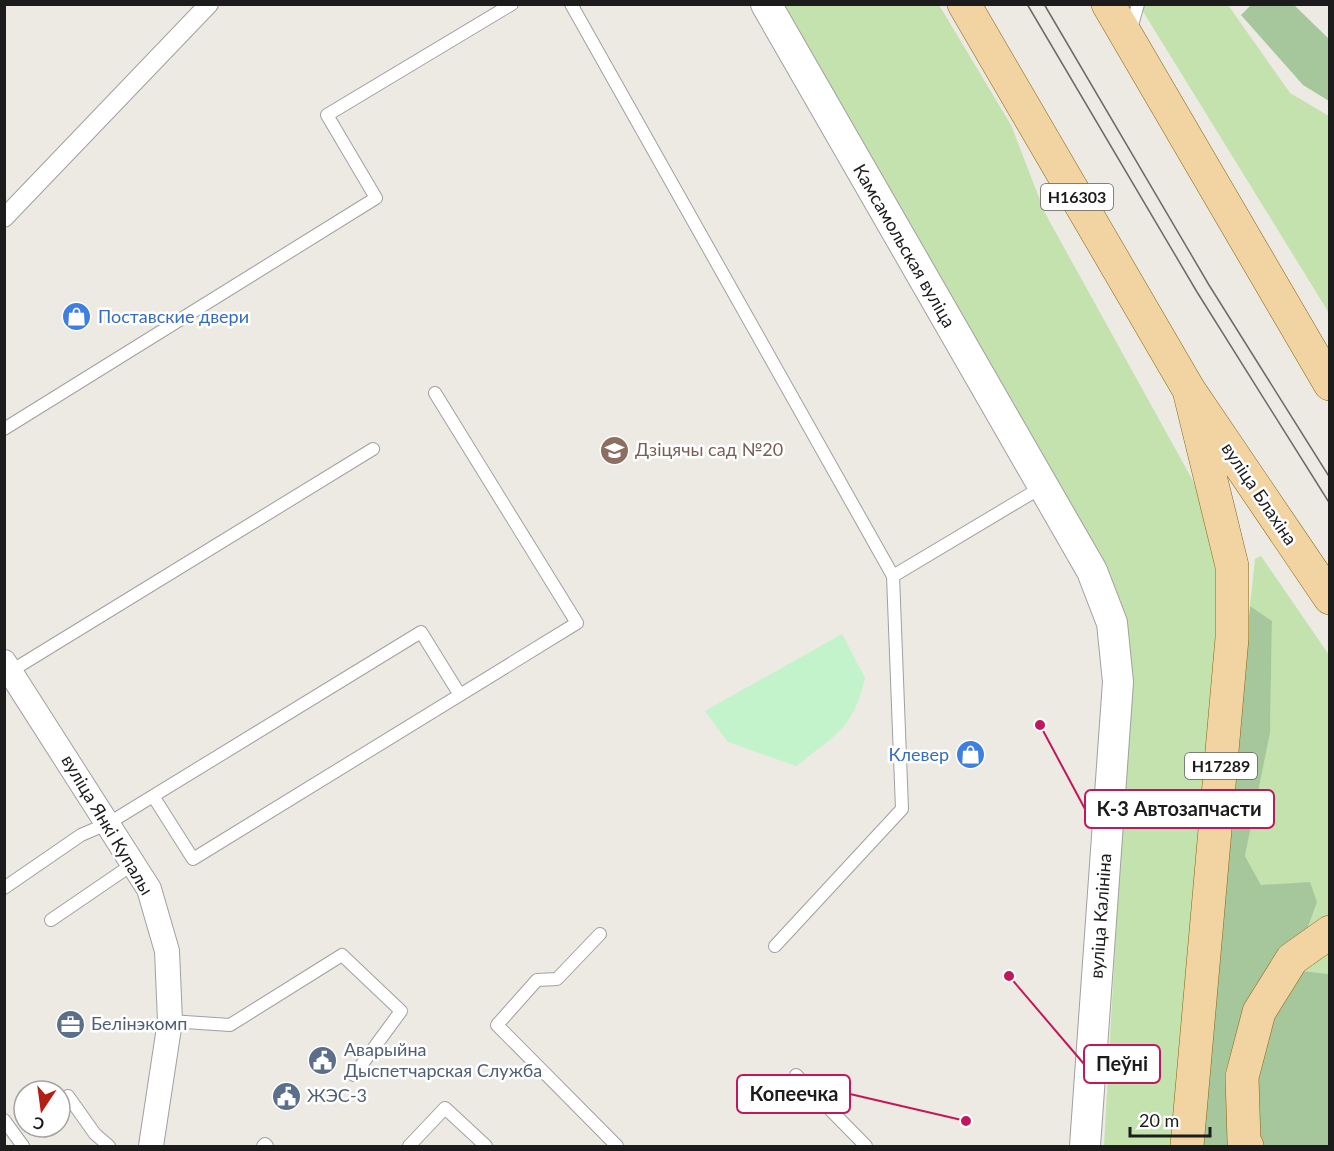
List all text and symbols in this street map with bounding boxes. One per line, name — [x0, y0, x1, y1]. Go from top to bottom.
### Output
street label: Камсамольская вуліца — [849, 160, 961, 331]
road number: Н16303 — [1041, 184, 1113, 210]
shop icon: Поставские двери — [61, 301, 93, 333]
place label: Поставские двери — [98, 305, 249, 327]
school or university icon: Дзіцячы сад №20 — [598, 434, 630, 466]
place label: Дзіцячы сад №20 — [635, 438, 783, 460]
street label: вуліца Блахіна — [1217, 438, 1302, 549]
shop icon: Клевер — [954, 739, 986, 771]
place label: Клевер — [888, 743, 949, 765]
street label: вуліца Янкі Купалы — [57, 750, 158, 899]
road number: Н17289 — [1185, 753, 1257, 779]
callout: К-3 Автозапчасти — [1085, 790, 1274, 828]
text: К-3 Автозапчасти — [1096, 796, 1262, 820]
street label: вуліца Калініна — [1085, 852, 1115, 979]
office icon: Белінэкомп — [54, 1008, 86, 1040]
place label: Белінэкомп — [91, 1012, 187, 1034]
place label: Аварыйна Дыспетчарская Служба — [344, 1038, 542, 1081]
public building icon: Аварыйна Дыспетчарская Служба — [307, 1044, 339, 1076]
callout: Пеўні — [1084, 1045, 1160, 1083]
text: Пеўні — [1096, 1051, 1148, 1075]
callout: Копеечка — [737, 1075, 850, 1113]
north arrow — [12, 1079, 72, 1139]
public building icon: ЖЭС-3 — [270, 1080, 302, 1112]
text: Копеечка — [750, 1081, 838, 1105]
place label: ЖЭС-3 — [307, 1084, 367, 1106]
scale bar — [1130, 1100, 1210, 1138]
text: 20 m — [1139, 1109, 1179, 1131]
text: С — [31, 1114, 46, 1135]

